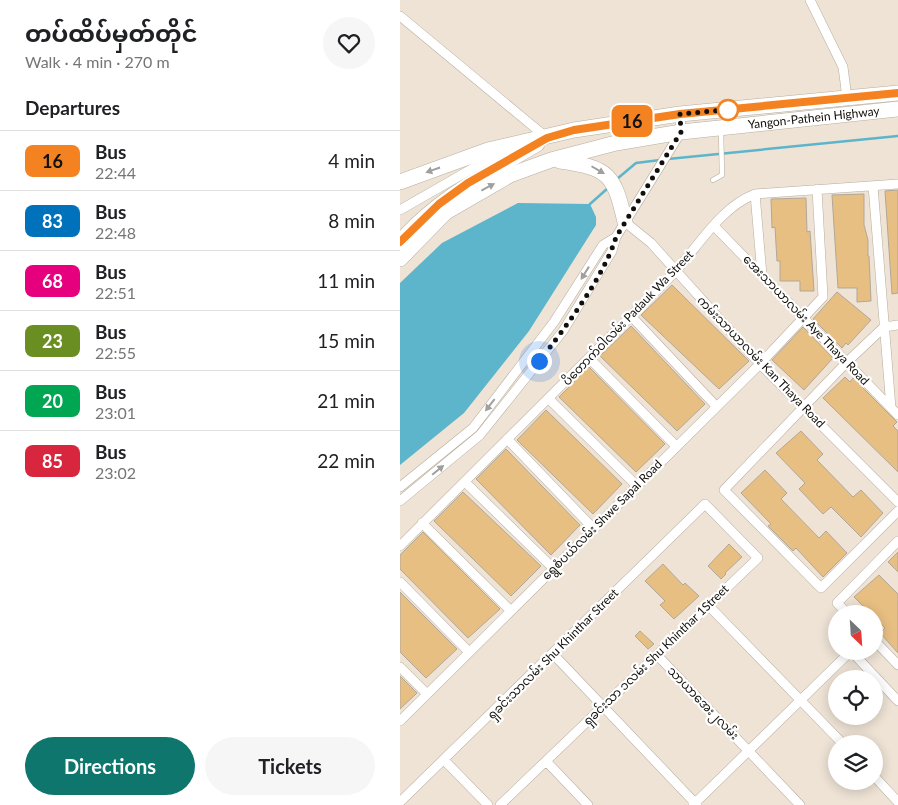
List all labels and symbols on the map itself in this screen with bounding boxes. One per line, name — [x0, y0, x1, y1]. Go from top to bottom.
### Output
unlabelled marker — [717, 99, 739, 121]
street label: Yangon-Pathein Highway — [747, 103, 881, 132]
line badge: 16 — [610, 105, 654, 137]
one-way arrow — [425, 166, 440, 174]
one-way arrow — [591, 166, 604, 175]
one-way arrow — [480, 183, 495, 191]
street label: ပိတောက်ဝါလမ်း Padauk Wa Street — [558, 246, 697, 388]
street label: အေးသာယာလမ်း Aye Thaya Road — [740, 251, 873, 388]
one-way arrow — [581, 267, 590, 280]
street label: ကမ်းသာယာလမ်း Kan Thaya Road — [694, 292, 829, 431]
your location — [527, 349, 552, 374]
one-way arrow — [485, 398, 496, 411]
street label: ရွေစံပယ်လမ်း Shwe Sapal Road — [538, 456, 667, 585]
one-way arrow — [431, 464, 444, 475]
street label: ရှခင်းသာ ၁လမ်း Shu Khinthar 1Street — [579, 580, 734, 730]
street label: ရှခင်းသာလမ်း Shu Khinthar Street — [483, 584, 624, 724]
north arrow — [828, 605, 882, 660]
street label: သာယာအေး၂လမ်း — [662, 662, 743, 745]

